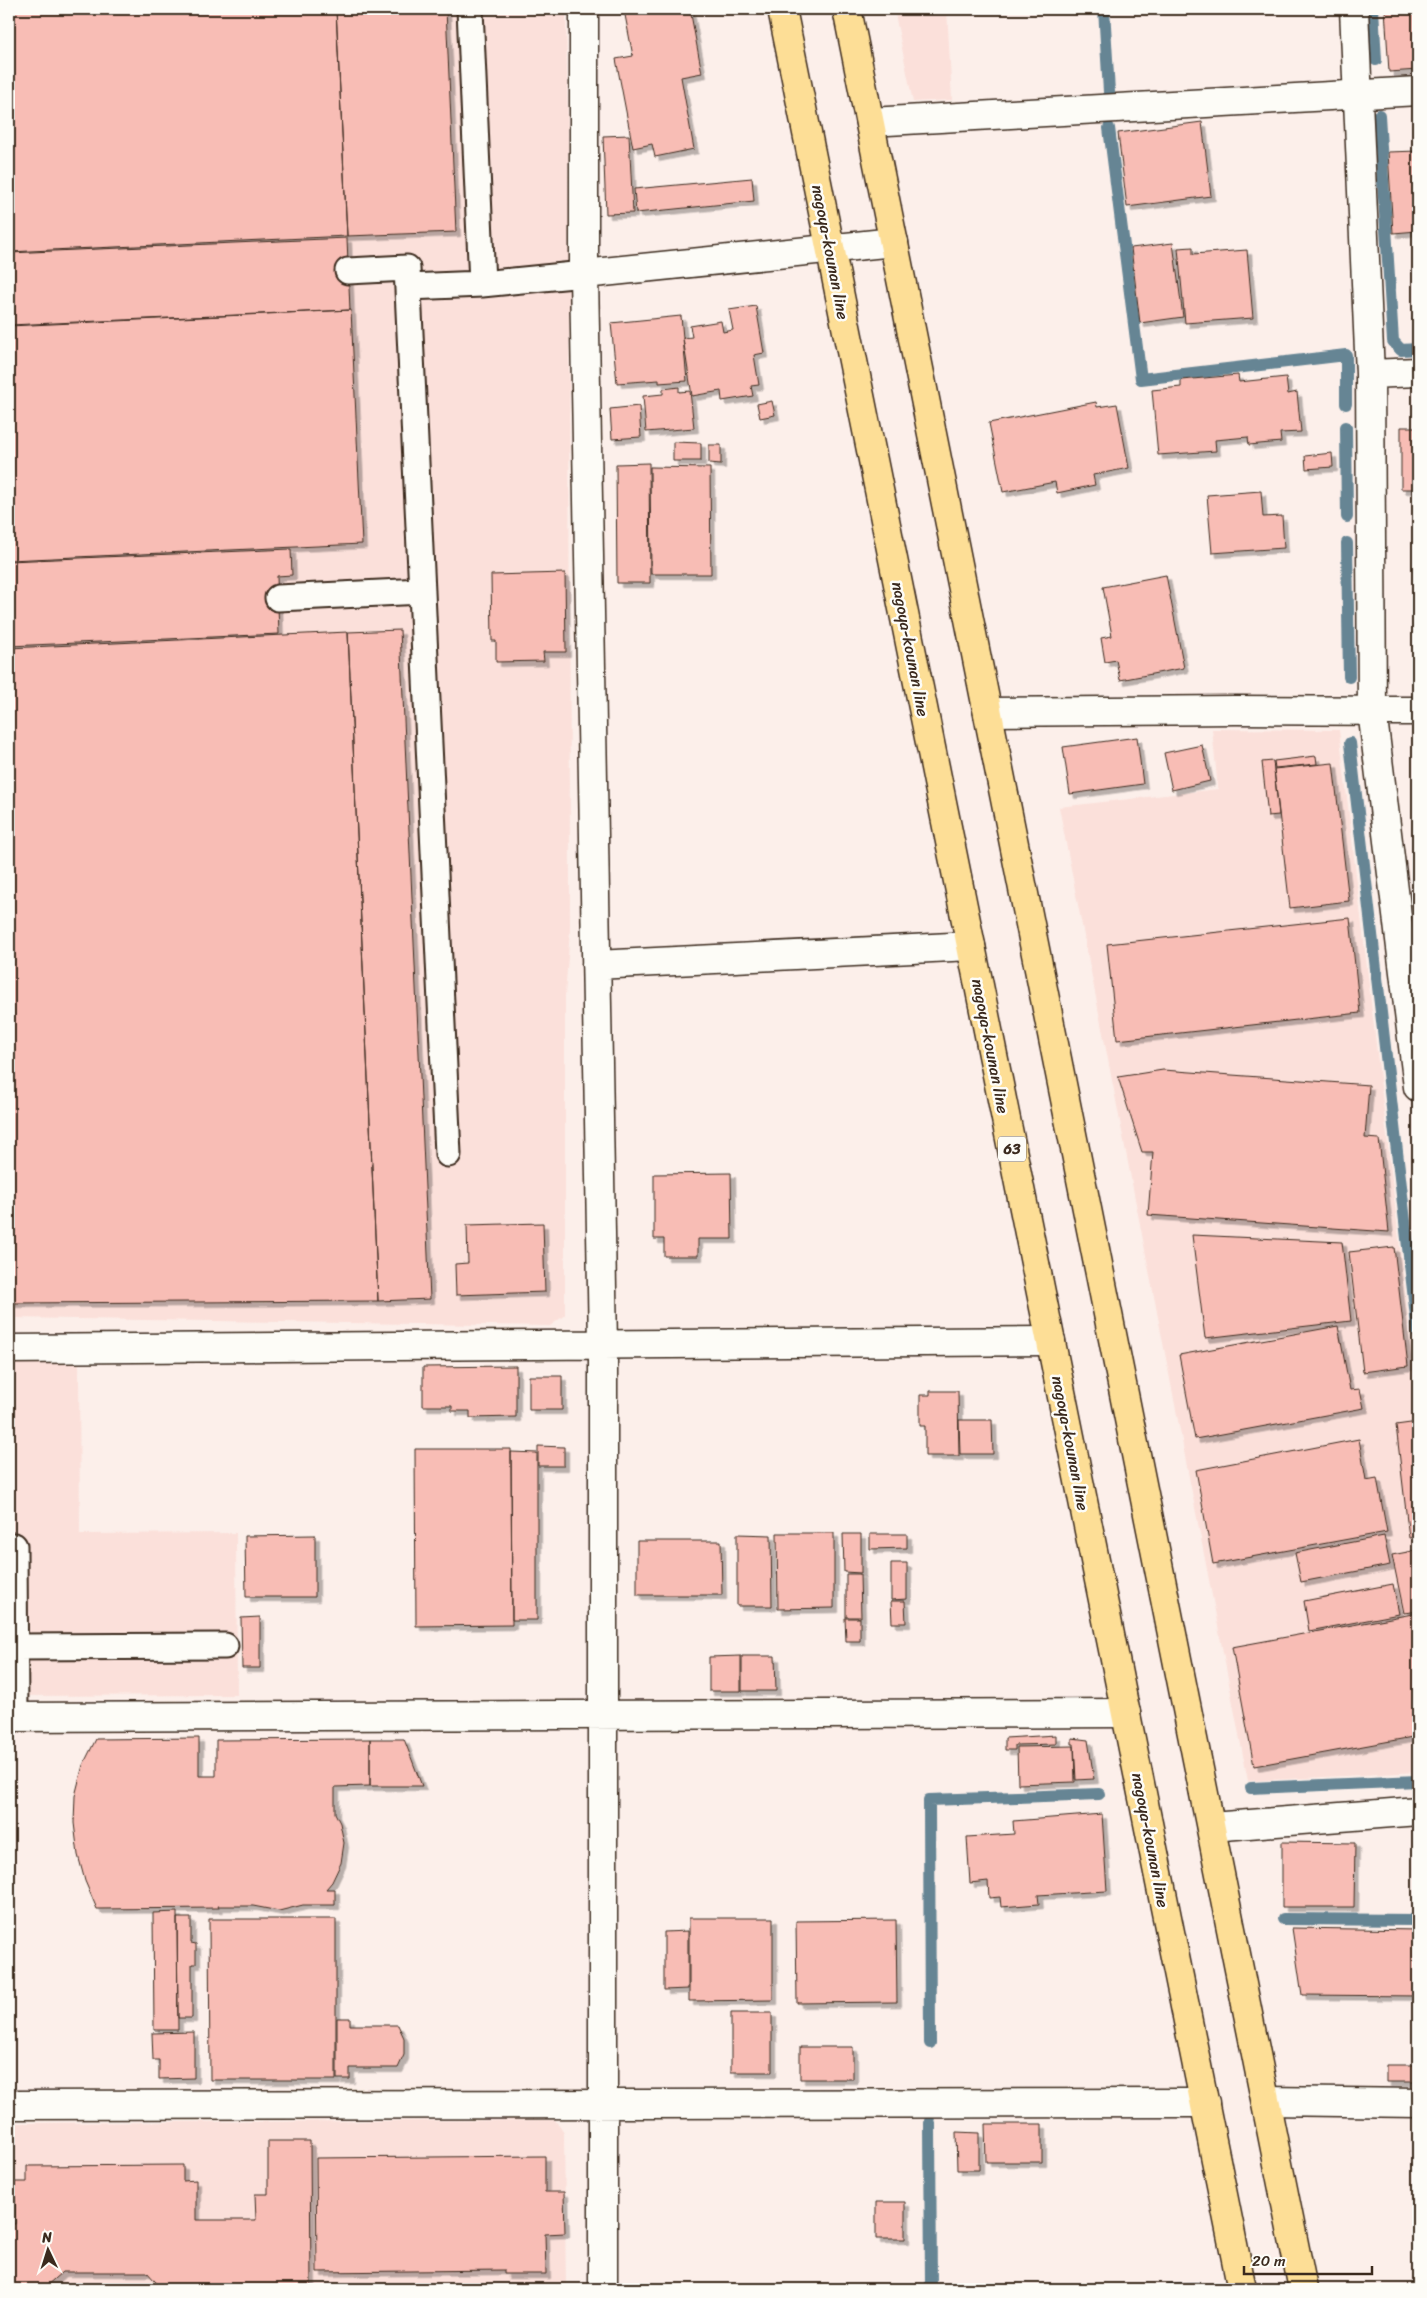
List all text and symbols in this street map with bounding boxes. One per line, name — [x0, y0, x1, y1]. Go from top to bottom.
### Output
street label: nagoya-kounan line — [803, 182, 858, 322]
street label: nagoya-kounan line — [883, 579, 938, 719]
street label: nagoya-kounan line — [963, 976, 1018, 1116]
road number: 63 — [998, 1136, 1026, 1162]
street label: nagoya-kounan line — [1043, 1373, 1098, 1513]
street label: nagoya-kounan line — [1123, 1770, 1178, 1910]
text: N — [40, 2225, 53, 2250]
north arrow — [22, 2226, 72, 2276]
scale bar — [1244, 2243, 1372, 2275]
text: 20 m — [1252, 2248, 1286, 2274]

